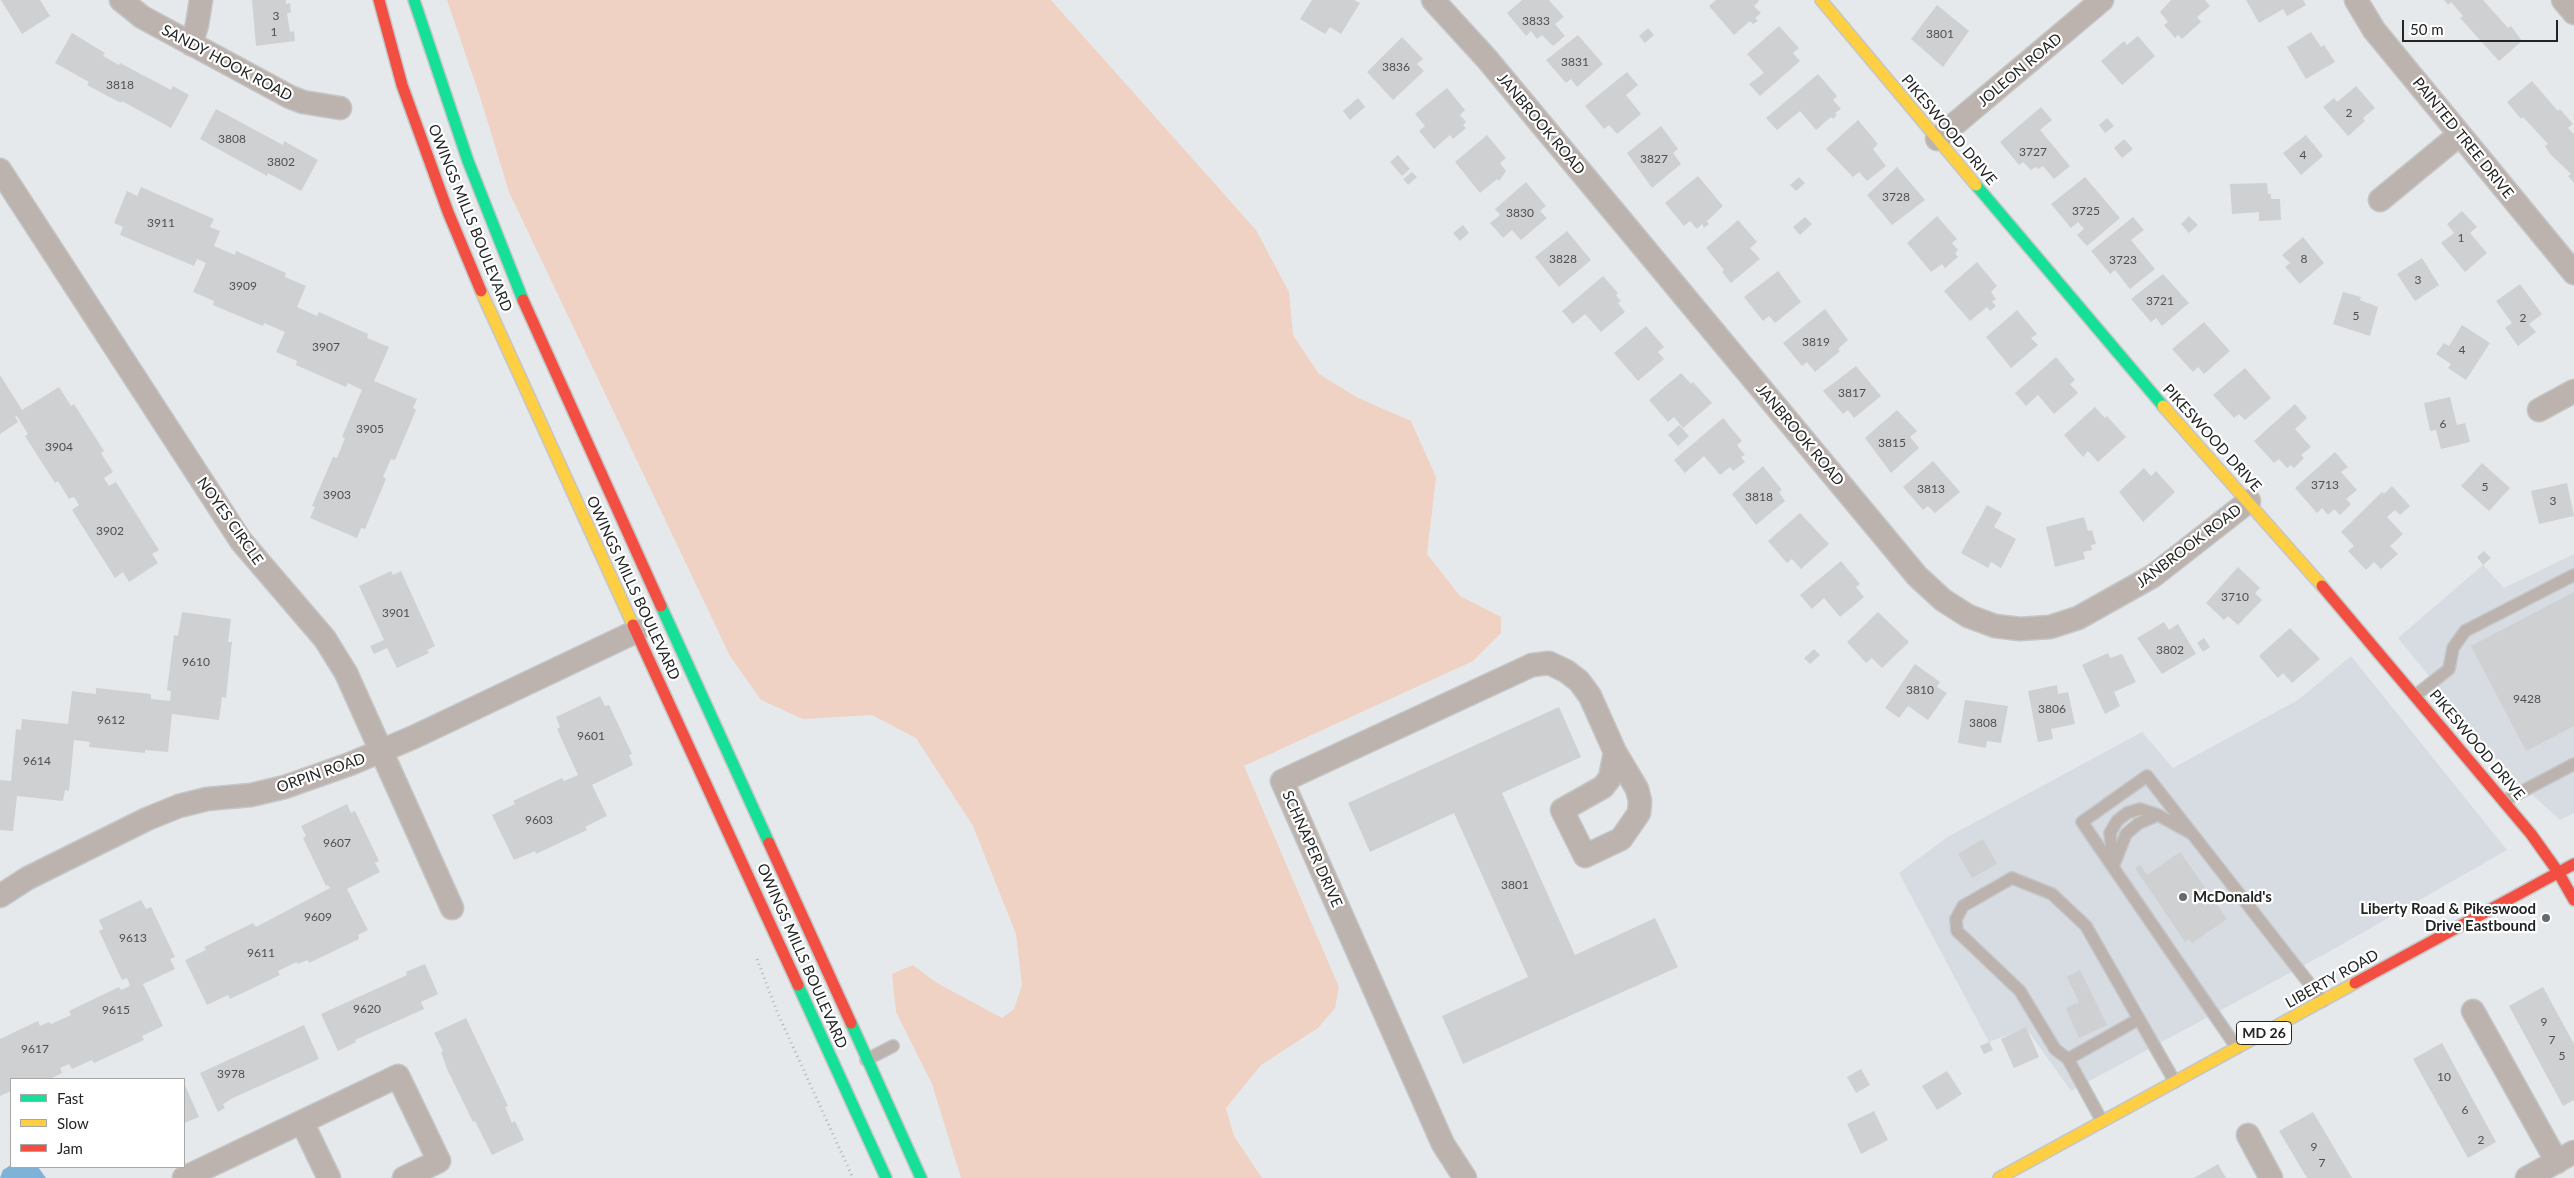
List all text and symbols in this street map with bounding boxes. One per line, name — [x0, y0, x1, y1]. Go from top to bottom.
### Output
house number: 3 — [273, 9, 279, 23]
scale bar — [2404, 10, 2560, 42]
house number: 3833 — [1522, 14, 1550, 28]
text: 50 m — [2410, 20, 2444, 38]
street label: SANDY HOOK ROAD — [159, 21, 295, 105]
house number: 1 — [271, 25, 277, 39]
house number: 3801 — [1926, 27, 1954, 41]
street label: JOLEON ROAD — [1974, 30, 2066, 110]
house number: 3831 — [1561, 55, 1589, 69]
house number: 3836 — [1382, 60, 1410, 74]
street label: JANBROOK ROAD — [1493, 70, 1589, 178]
street label: PIKESWOOD DRIVE — [1898, 71, 2000, 189]
street label: PAINTED TREE DRIVE — [2409, 74, 2517, 202]
house number: 3818 — [106, 78, 134, 92]
house number: 2 — [2346, 106, 2352, 120]
street label: OWINGS MILLS BOULEVARD — [424, 121, 516, 315]
house number: 3808 — [218, 132, 246, 146]
house number: 3727 — [2019, 145, 2047, 159]
house number: 4 — [2300, 148, 2306, 162]
house number: 3827 — [1640, 152, 1668, 166]
house number: 3802 — [267, 155, 295, 169]
house number: 3728 — [1882, 190, 1910, 204]
house number: 3725 — [2072, 204, 2100, 218]
house number: 3830 — [1506, 206, 1534, 220]
house number: 3911 — [147, 216, 175, 230]
house number: 1 — [2458, 231, 2464, 245]
house number: 3828 — [1549, 252, 1577, 266]
house number: 8 — [2301, 252, 2307, 266]
house number: 3723 — [2109, 253, 2137, 267]
house number: 3 — [2415, 273, 2421, 287]
house number: 3909 — [229, 279, 257, 293]
house number: 3721 — [2146, 294, 2174, 308]
house number: 5 — [2353, 309, 2359, 323]
house number: 2 — [2520, 311, 2526, 325]
house number: 3819 — [1802, 335, 1830, 349]
house number: 3907 — [312, 340, 340, 354]
house number: 4 — [2459, 343, 2465, 357]
street label: JANBROOK ROAD — [1752, 381, 1848, 489]
street label: PIKESWOOD DRIVE — [2159, 381, 2265, 495]
house number: 3817 — [1838, 386, 1866, 400]
house number: 6 — [2440, 417, 2446, 431]
house number: 3905 — [356, 422, 384, 436]
house number: 3815 — [1878, 436, 1906, 450]
house number: 3904 — [45, 440, 73, 454]
street label: NOYES CIRCLE — [193, 474, 267, 568]
house number: 3713 — [2311, 478, 2339, 492]
house number: 5 — [2482, 480, 2488, 494]
house number: 3813 — [1917, 482, 1945, 496]
house number: 3903 — [323, 488, 351, 502]
house number: 3818 — [1745, 490, 1773, 504]
street label: OWINGS MILLS BOULEVARD — [582, 493, 684, 683]
house number: 3 — [2550, 494, 2556, 508]
street label: JANBROOK ROAD — [2133, 501, 2245, 591]
house number: 3902 — [96, 524, 124, 538]
house number: 3710 — [2221, 590, 2249, 604]
house number: 3901 — [382, 606, 410, 620]
house number: 3802 — [2156, 643, 2184, 657]
house number: 9610 — [182, 655, 210, 669]
house number: 3810 — [1906, 683, 1934, 697]
street label: PIKESWOOD DRIVE — [2426, 686, 2528, 804]
house number: 9428 — [2513, 692, 2541, 706]
house number: 3806 — [2038, 702, 2066, 716]
house number: 9612 — [97, 713, 125, 727]
house number: 3808 — [1969, 716, 1997, 730]
house number: 9601 — [577, 729, 605, 743]
street label: ORPIN ROAD — [274, 749, 368, 797]
house number: 9614 — [23, 754, 51, 768]
street label: SCHNAPER DRIVE — [1278, 788, 1346, 910]
house number: 9603 — [525, 813, 553, 827]
house number: 9607 — [323, 836, 351, 850]
street label: OWINGS MILLS BOULEVARD — [753, 861, 851, 1051]
house number: 3801 — [1501, 878, 1529, 892]
place label: McDonald's — [2193, 888, 2272, 906]
marker: McDonald's — [2177, 891, 2189, 903]
place label: Liberty Road & Pikeswood Drive Eastbound — [2360, 900, 2536, 935]
house number: 9609 — [304, 910, 332, 924]
marker: Liberty Road & Pikeswood Drive Eastbound — [2540, 912, 2552, 924]
house number: 9613 — [119, 931, 147, 945]
house number: 9611 — [247, 946, 275, 960]
street label: LIBERTY ROAD — [2282, 946, 2382, 1012]
house number: 9620 — [353, 1002, 381, 1016]
house number: 9615 — [102, 1003, 130, 1017]
house number: 9 — [2541, 1015, 2547, 1029]
road number: MD 26 — [2236, 1021, 2292, 1044]
house number: 7 — [2549, 1033, 2555, 1047]
house number: 9617 — [21, 1042, 49, 1056]
house number: 5 — [2559, 1049, 2565, 1063]
house number: 3978 — [217, 1067, 245, 1081]
house number: 10 — [2437, 1070, 2451, 1084]
legend — [10, 1078, 185, 1168]
text: Fast — [57, 1089, 84, 1107]
house number: 6 — [2462, 1103, 2468, 1117]
text: Slow — [57, 1114, 89, 1132]
house number: 2 — [2478, 1133, 2484, 1147]
text: Jam — [57, 1139, 83, 1157]
house number: 9 — [2311, 1140, 2317, 1154]
house number: 7 — [2319, 1156, 2325, 1170]

